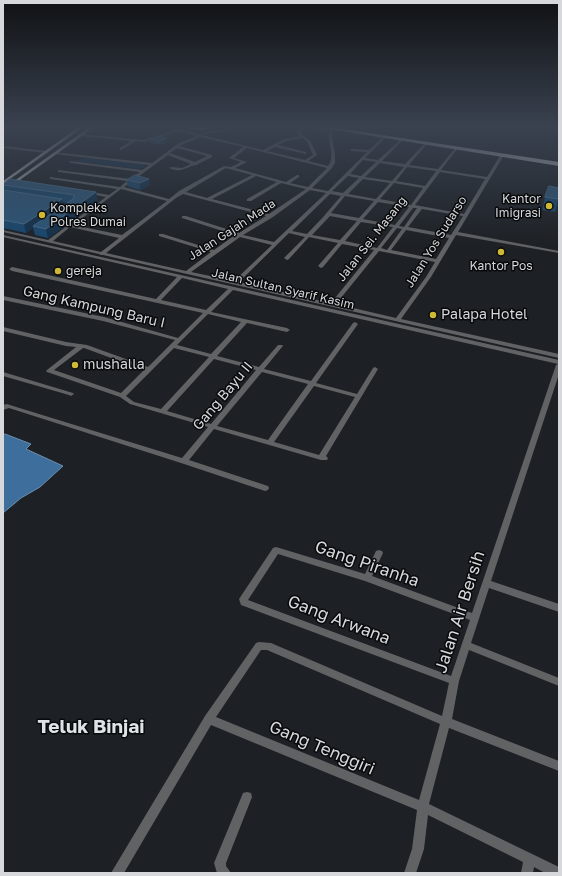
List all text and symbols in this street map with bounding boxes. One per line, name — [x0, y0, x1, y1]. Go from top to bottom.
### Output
place label: Kantor Imigrasi — [495, 192, 541, 220]
street label: Jalan Sei. Masang — [334, 194, 410, 284]
street label: Jalan Yos Sudarso — [402, 194, 470, 290]
street label: Jalan Gajah Mada — [186, 196, 278, 264]
place label: Kompleks Polres Dumai — [50, 201, 126, 229]
marker: Kantor Imigrasi — [544, 201, 554, 211]
marker: Kompleks Polres Dumai — [37, 210, 47, 220]
marker: Kantor Pos — [496, 247, 506, 257]
place label: Kantor Pos — [469, 259, 533, 273]
place label: gereja — [66, 264, 102, 278]
marker: gereja — [53, 266, 63, 276]
street label: Jalan Sultan Syarif Kasim — [210, 266, 356, 312]
street label: Gang Kampung Baru I — [21, 282, 167, 332]
place label: Palapa Hotel — [441, 307, 528, 323]
marker: Palapa Hotel — [428, 310, 438, 320]
place label: mushalla — [83, 357, 145, 373]
street label: Gang Bayu II — [190, 358, 256, 434]
marker: mushalla — [70, 360, 80, 370]
street label: Gang Piranha — [312, 537, 422, 591]
street label: Jalan Air Bersih — [431, 548, 489, 676]
street label: Gang Arwana — [285, 591, 393, 649]
district label: Teluk Binjai — [37, 716, 145, 738]
street label: Gang Tenggiri — [266, 717, 378, 779]

